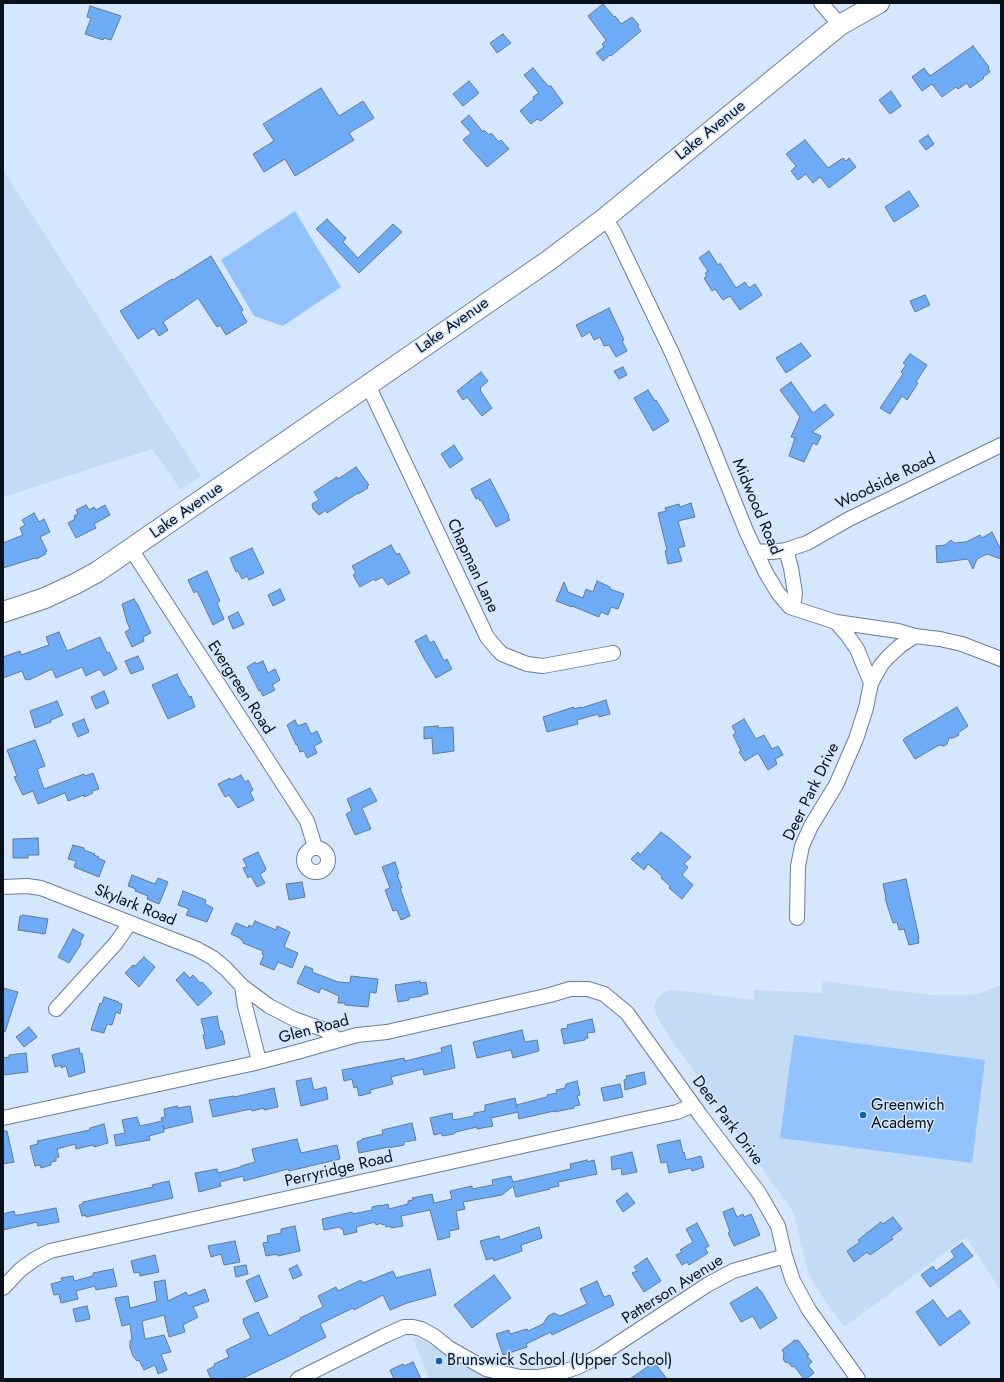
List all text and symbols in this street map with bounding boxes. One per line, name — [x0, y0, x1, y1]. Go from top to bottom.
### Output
street label: Lake Avenue — [672, 97, 750, 165]
street label: Lake Avenue — [413, 294, 493, 358]
street label: Woodside Road — [833, 450, 939, 514]
street label: Midwood Road — [727, 456, 785, 558]
street label: Lake Avenue — [147, 479, 227, 543]
street label: Chapman Lane — [442, 516, 502, 616]
street label: Evergreen Road — [203, 638, 277, 738]
street label: Deer Park Drive — [780, 740, 844, 844]
street label: Skylark Road — [91, 881, 179, 931]
street label: Glen Road — [277, 1011, 351, 1049]
street label: Deer Park Drive — [687, 1073, 767, 1169]
place label: Greenwich Academy — [871, 1096, 945, 1134]
marker: Greenwich Academy — [858, 1110, 868, 1120]
street label: Perryridge Road — [283, 1148, 395, 1192]
street label: Patterson Avenue — [619, 1251, 727, 1329]
place label: Brunswick School (Upper School) — [447, 1351, 673, 1371]
marker: Brunswick School (Upper School) — [434, 1356, 444, 1366]

